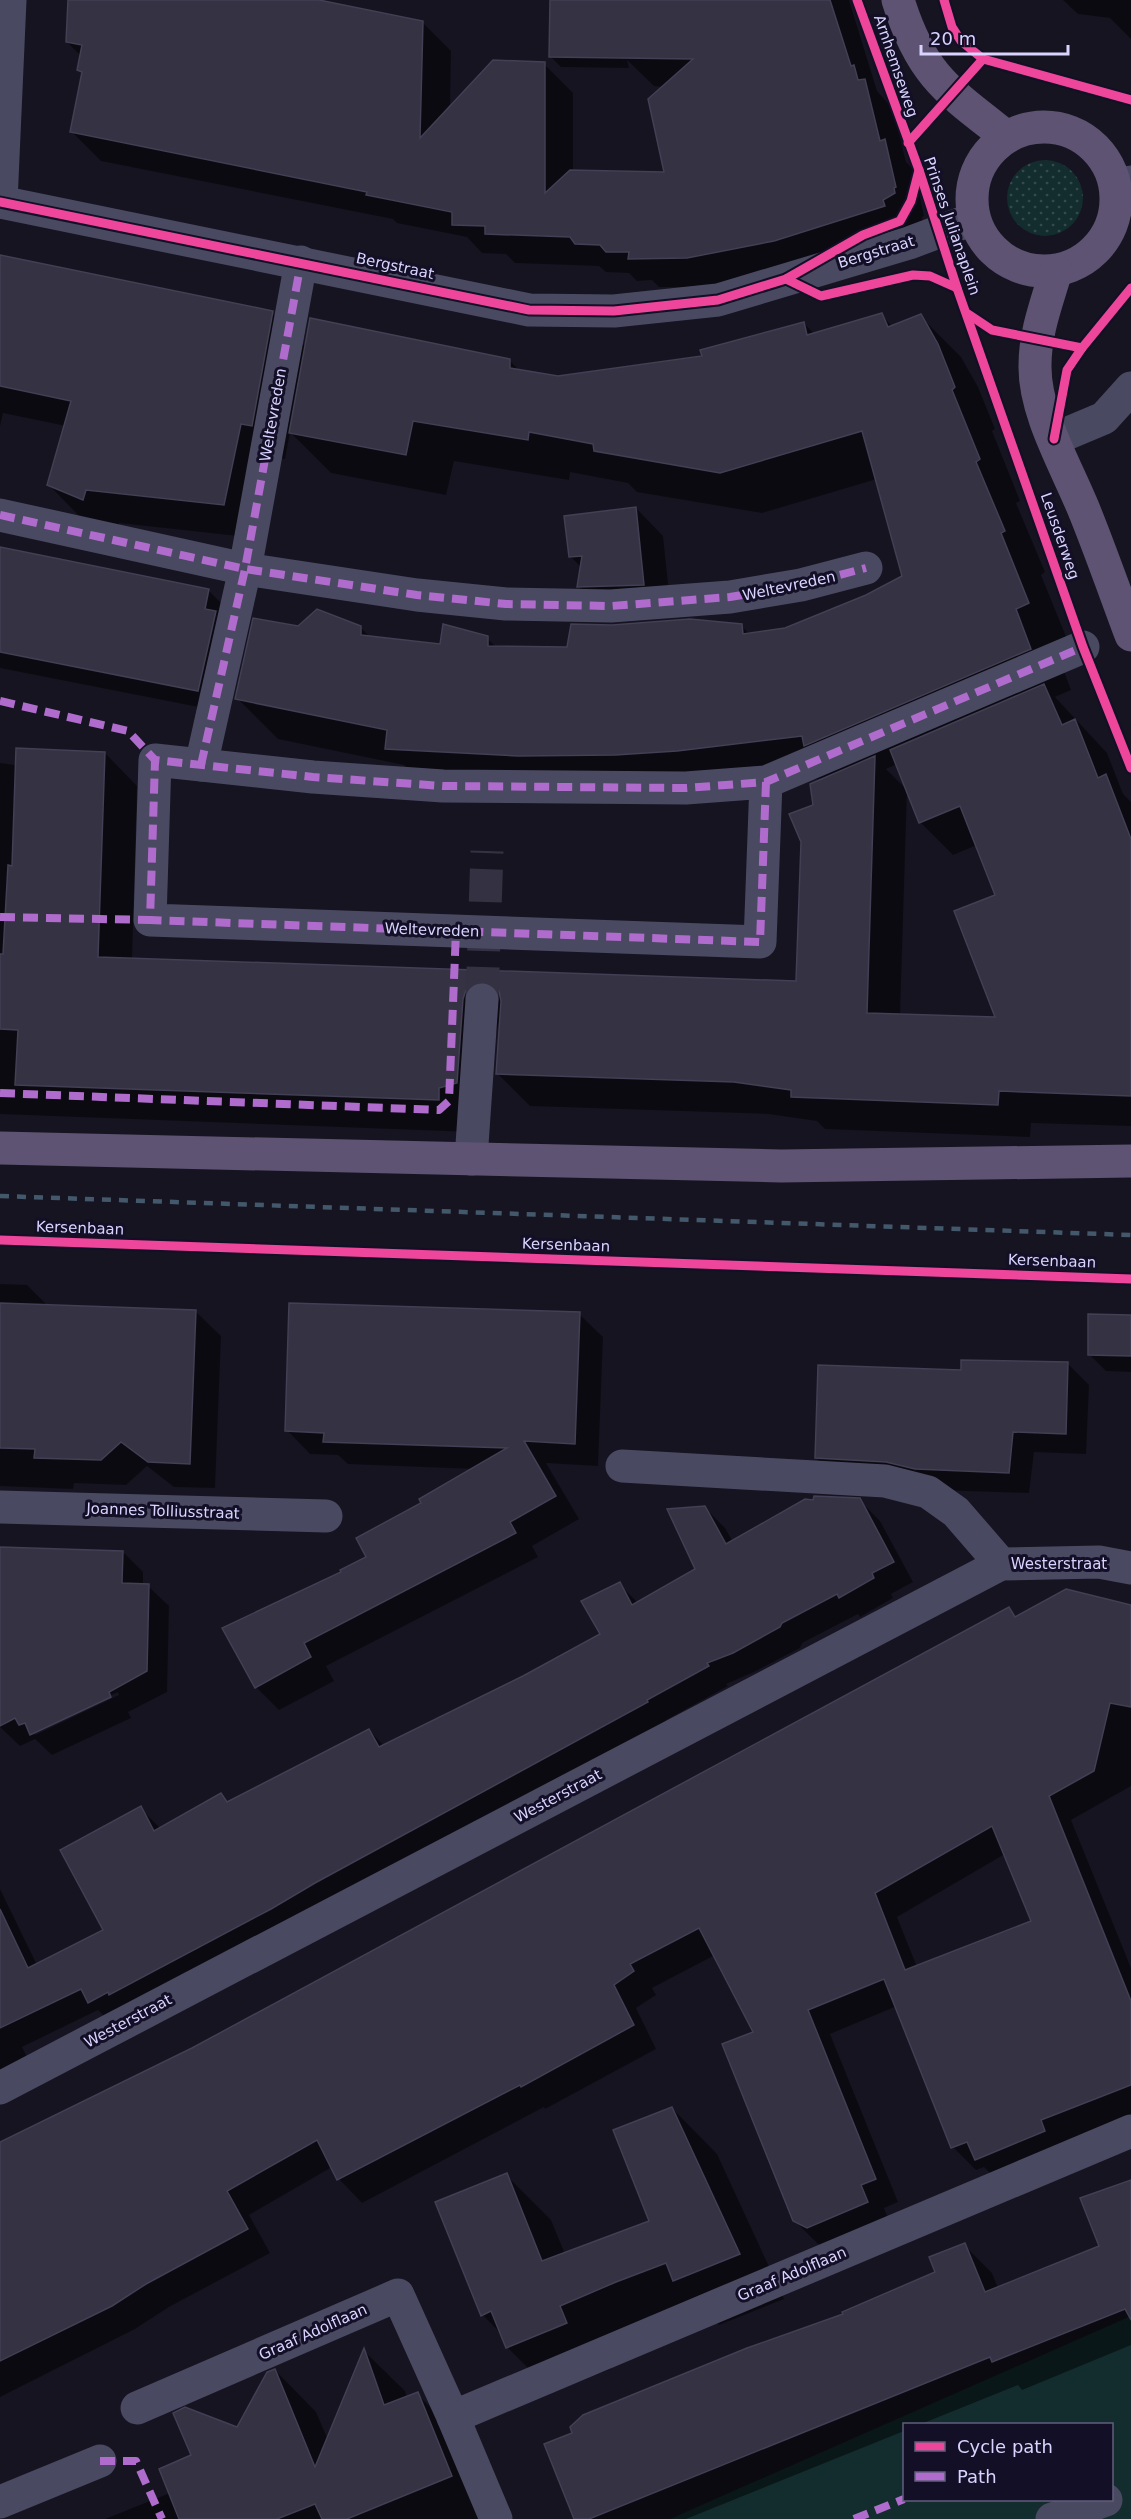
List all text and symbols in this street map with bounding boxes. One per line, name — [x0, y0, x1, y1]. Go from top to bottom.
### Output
street label: Arnhemseweg — [870, 12, 922, 120]
scale bar — [921, 18, 1068, 56]
text: 20 m — [930, 28, 976, 49]
street label: Prinses Julianaplein — [920, 155, 984, 297]
street label: Bergstraat — [836, 232, 917, 272]
street label: Bergstraat — [354, 249, 436, 283]
street label: Weltevreden — [256, 367, 290, 463]
street label: Leusderweg — [1037, 490, 1083, 582]
street label: Weltevreden — [741, 567, 837, 605]
street label: Weltevreden — [384, 919, 480, 941]
street label: Kersenbaan — [35, 1217, 125, 1239]
street label: Kersenbaan — [521, 1234, 611, 1256]
street label: Kersenbaan — [1007, 1250, 1097, 1272]
street label: Joannes Tolliusstraat — [85, 1499, 240, 1523]
street label: Westerstraat — [1011, 1555, 1107, 1573]
street label: Westerstraat — [511, 1765, 605, 1827]
street label: Westerstraat — [81, 1990, 175, 2052]
street label: Graaf Adolflaan — [735, 2243, 849, 2305]
street label: Graaf Adolflaan — [256, 2300, 370, 2364]
legend — [903, 2423, 1113, 2501]
text: Cycle path — [957, 2436, 1053, 2457]
text: Path — [957, 2466, 997, 2487]

